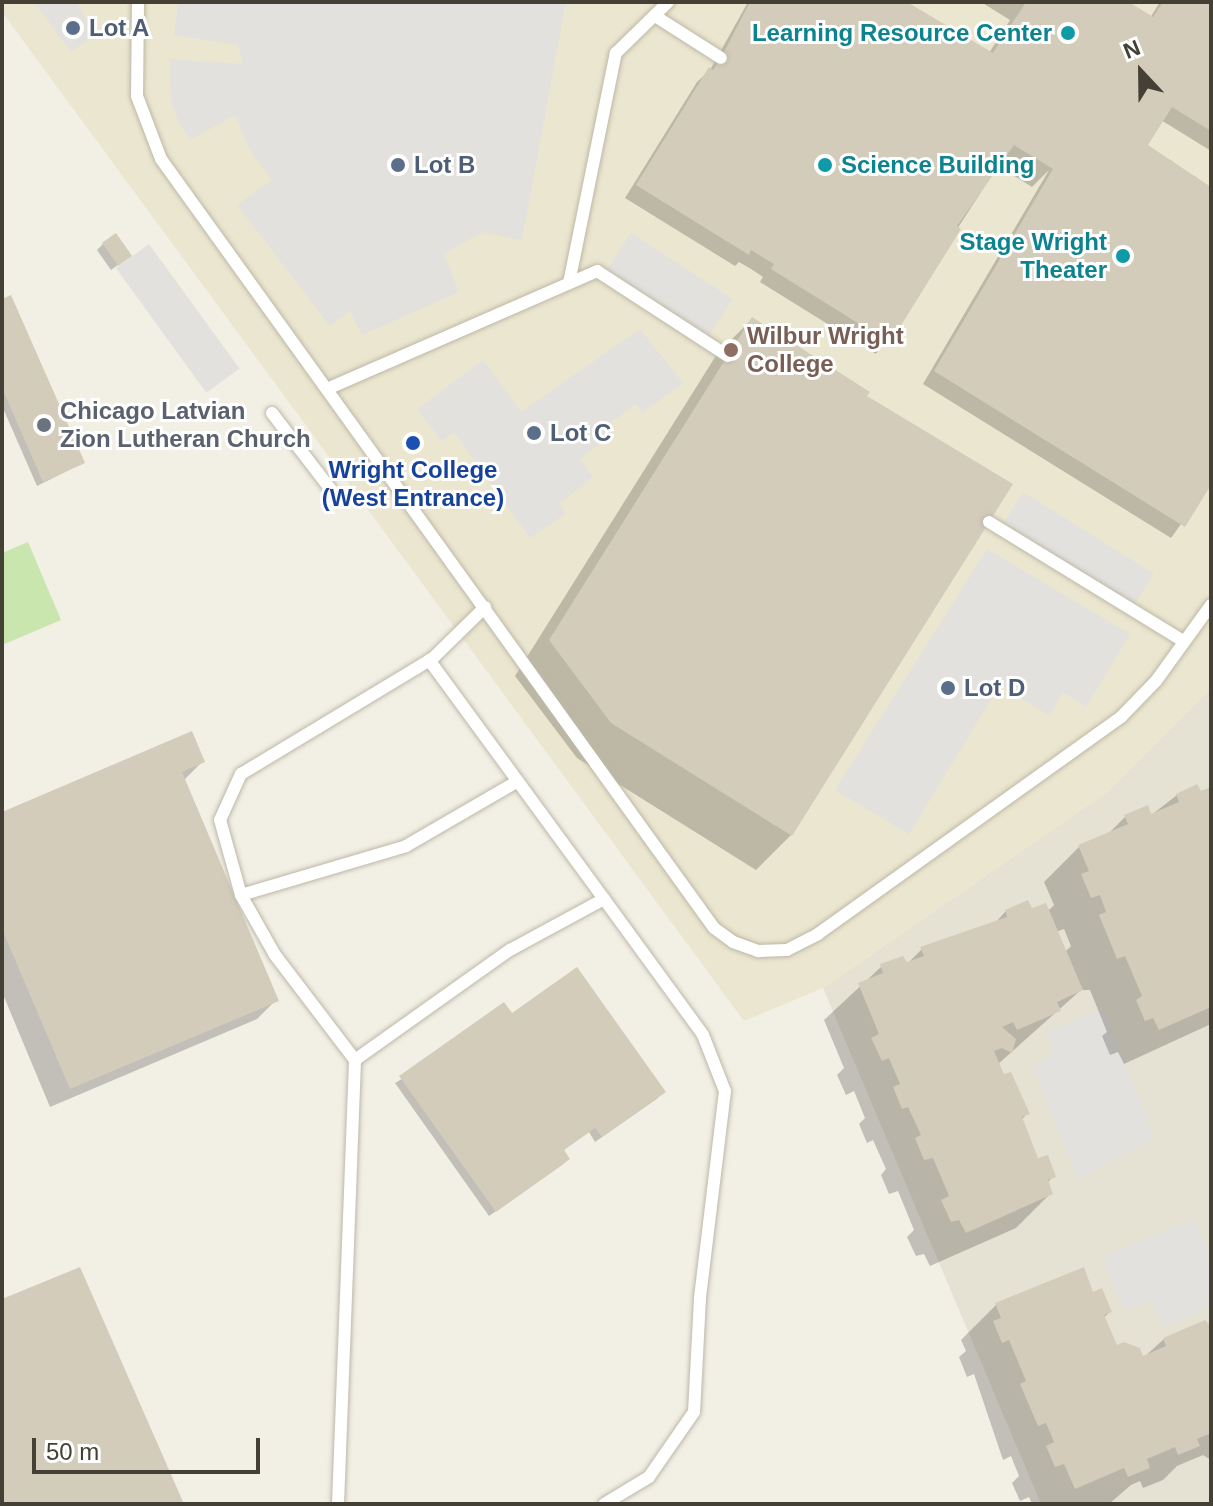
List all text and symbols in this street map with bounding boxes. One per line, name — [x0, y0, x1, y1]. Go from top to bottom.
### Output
place label: Lot A — [89, 14, 150, 42]
marker: Lot A — [64, 19, 82, 37]
place label: Learning Resource Center — [752, 19, 1052, 47]
marker: Learning Resource Center — [1059, 24, 1077, 42]
north arrow — [1101, 32, 1181, 112]
text: N — [1120, 35, 1144, 64]
place label: Lot B — [414, 151, 475, 179]
place label: Science Building — [841, 151, 1034, 179]
marker: Lot B — [389, 156, 407, 174]
marker: Science Building — [816, 156, 834, 174]
place label: Stage Wright Theater — [959, 228, 1107, 284]
marker: Stage Wright Theater — [1114, 247, 1132, 265]
place label: Wilbur Wright College — [747, 322, 904, 378]
marker: Wilbur Wright College — [722, 341, 740, 359]
place label: Chicago Latvian Zion Lutheran Church — [60, 397, 311, 453]
marker: Chicago Latvian Zion Lutheran Church — [35, 416, 53, 434]
place label: Lot C — [550, 419, 611, 447]
marker: Lot C — [525, 424, 543, 442]
marker: Wright College (West Entrance) — [404, 434, 422, 452]
place label: Wright College (West Entrance) — [322, 456, 504, 512]
place label: Lot D — [964, 674, 1025, 702]
marker: Lot D — [939, 679, 957, 697]
scale bar — [36, 1422, 264, 1472]
text: 50 m — [46, 1438, 99, 1465]

